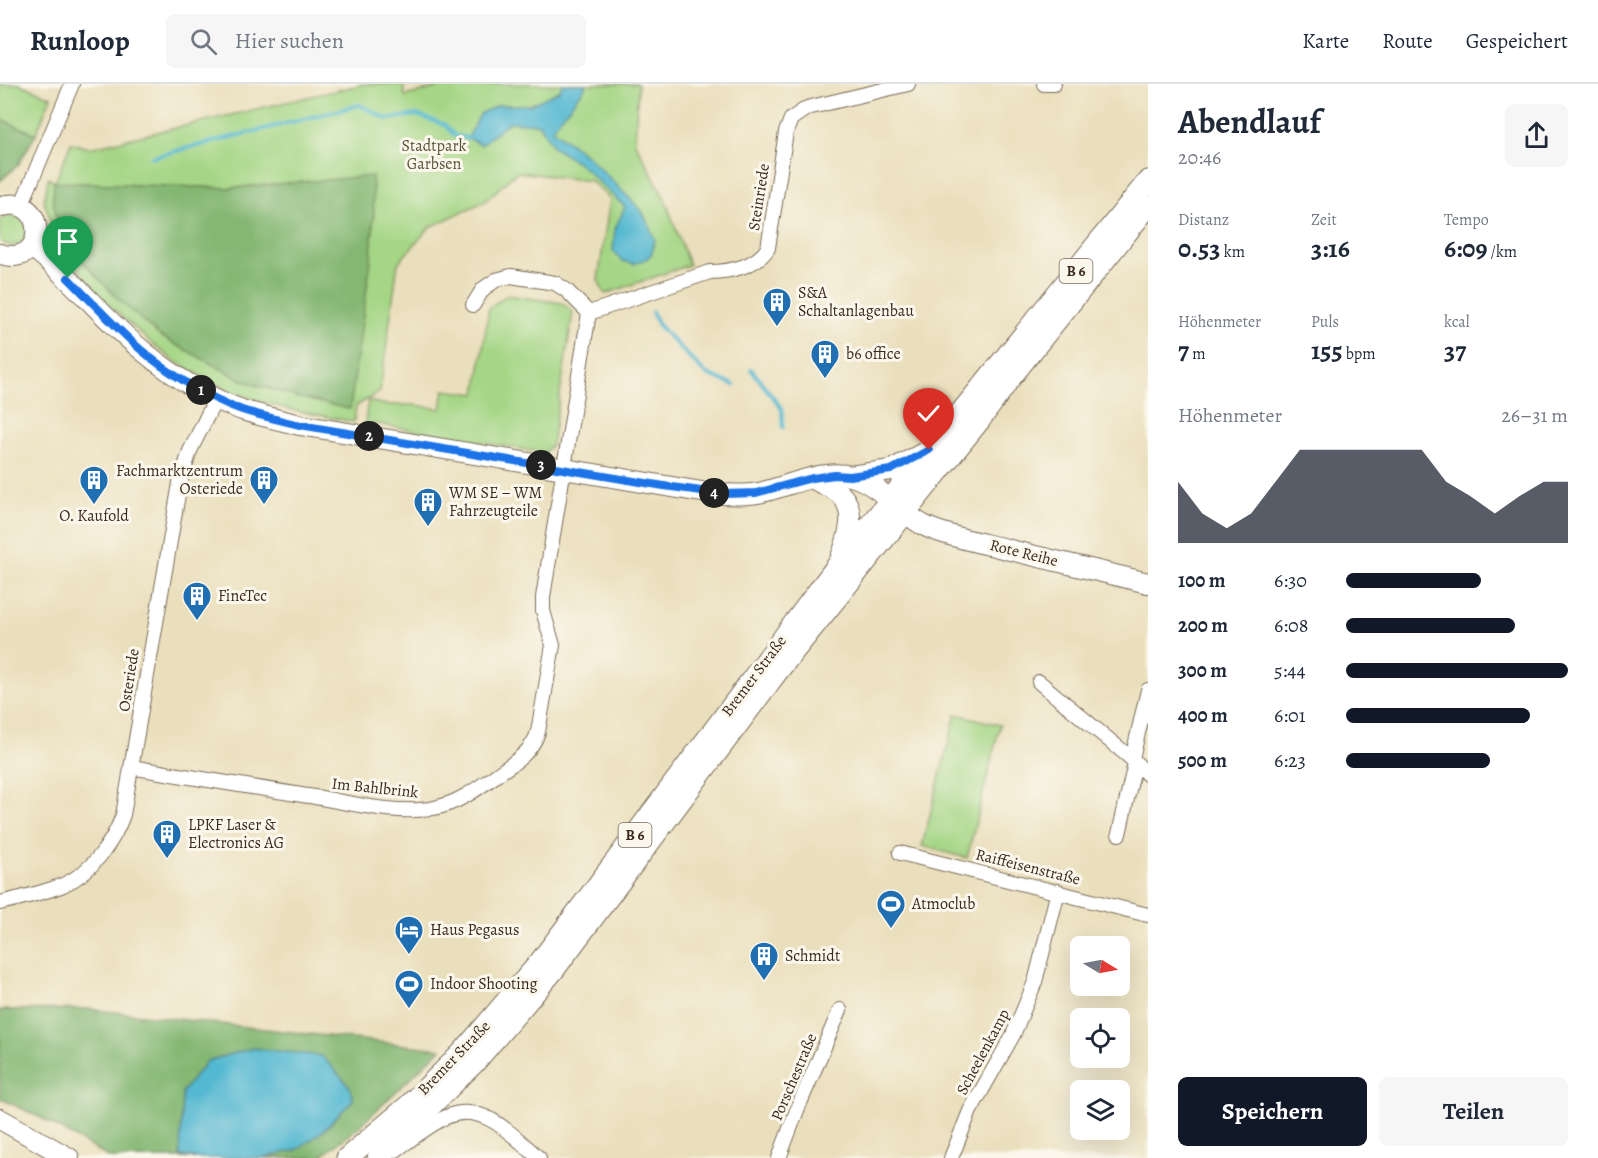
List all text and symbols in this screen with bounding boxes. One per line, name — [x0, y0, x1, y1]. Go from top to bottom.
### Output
search box — [166, 14, 586, 68]
text: Runloop — [30, 22, 130, 60]
icon: search — [187, 25, 220, 58]
text: Hier suchen — [235, 26, 344, 56]
text: Karte — [1302, 27, 1349, 55]
text: Route — [1382, 27, 1433, 55]
text: Gespeichert — [1466, 27, 1568, 55]
text: Abendlauf — [1178, 99, 1321, 144]
button: share — [1505, 104, 1568, 167]
park label: Stadtpark Garbsen — [401, 135, 467, 175]
text: 20:46 — [1178, 144, 1221, 171]
street label: Steinriede — [743, 162, 775, 232]
text: Distanz — [1178, 209, 1229, 231]
text: Zeit — [1311, 209, 1337, 231]
text: Tempo — [1444, 209, 1489, 231]
pin — [42, 216, 93, 278]
icon: arrive — [51, 225, 84, 258]
text: 0.53 — [1178, 231, 1221, 266]
text: 3:16 — [1311, 231, 1350, 266]
text: 6:09 — [1444, 231, 1487, 266]
text: km — [1221, 241, 1245, 263]
text: /km — [1487, 241, 1517, 263]
road number: B 6 — [1060, 259, 1092, 283]
place label: S&A Schaltanlagenbau — [798, 282, 914, 322]
building icon: S&A Schaltanlagenbau — [761, 286, 793, 328]
text: Höhenmeter — [1178, 311, 1261, 333]
text: Puls — [1311, 311, 1339, 333]
text: kcal — [1444, 311, 1470, 333]
text: 7 — [1178, 333, 1189, 368]
text: 155 — [1311, 333, 1343, 368]
text: 37 — [1444, 333, 1466, 368]
building icon: b6 office — [809, 338, 841, 380]
place label: b6 office — [846, 343, 901, 365]
text: m — [1189, 343, 1206, 365]
text: bpm — [1343, 343, 1376, 365]
pin: 1 — [186, 375, 216, 405]
text: 1 — [198, 379, 204, 401]
pin — [903, 388, 954, 450]
icon: check — [912, 397, 945, 430]
text: Höhenmeter — [1178, 402, 1282, 429]
text: 26–31 m — [1501, 402, 1568, 429]
pin: 2 — [354, 421, 384, 451]
text: 2 — [365, 425, 373, 447]
pin: 3 — [526, 450, 556, 480]
text: 3 — [538, 454, 544, 476]
place label: Fachmarktzentrum Osteriede — [116, 460, 243, 500]
building icon: O. Kaufold — [78, 464, 110, 506]
building icon: Fachmarktzentrum Osteriede — [248, 464, 280, 506]
pin: 4 — [699, 478, 729, 508]
place label: WM SE – WM Fahrzeugteile — [448, 482, 542, 522]
text: 4 — [710, 482, 718, 504]
building icon: WM SE – WM Fahrzeugteile — [412, 486, 444, 528]
place label: O. Kaufold — [59, 505, 129, 527]
street label: Rote Reihe — [988, 534, 1060, 572]
text: 100 m — [1178, 567, 1226, 594]
text: 6:30 — [1274, 567, 1307, 594]
building icon: FineTec — [181, 580, 213, 622]
place label: FineTec — [218, 585, 267, 607]
text: 200 m — [1178, 612, 1228, 639]
text: 6:08 — [1274, 612, 1308, 639]
street label: Bremer Straße — [716, 631, 792, 721]
street label: Osteriede — [113, 647, 145, 713]
text: 300 m — [1178, 657, 1227, 684]
text: 5:44 — [1274, 657, 1305, 684]
text: 400 m — [1178, 702, 1228, 729]
text: 6:01 — [1274, 702, 1306, 729]
text: 500 m — [1178, 747, 1227, 774]
text: 6:23 — [1274, 747, 1306, 774]
street label: Im Bahlbrink — [331, 773, 419, 803]
place label: LPKF Laser & Electronics AG — [188, 814, 284, 854]
building icon: LPKF Laser & Electronics AG — [151, 818, 183, 860]
road number: B 6 — [618, 823, 652, 847]
street label: Raiffeisenstraße — [973, 843, 1083, 891]
sports icon: Atmoclub — [875, 888, 907, 930]
place label: Atmoclub — [911, 893, 975, 915]
hotel icon: Haus Pegasus — [393, 914, 425, 956]
place label: Haus Pegasus — [430, 919, 519, 941]
north arrow — [1070, 936, 1130, 996]
map controls — [1070, 936, 1130, 1140]
building icon: Schmidt — [748, 940, 780, 982]
place label: Schmidt — [785, 945, 840, 967]
sports icon: Indoor Shooting — [393, 968, 425, 1010]
place label: Indoor Shooting — [430, 973, 538, 995]
street label: Scheelenkamp — [951, 1005, 1015, 1099]
button: locate — [1070, 1008, 1130, 1068]
street label: Bremer Straße — [413, 1016, 495, 1100]
street label: Porschestraße — [766, 1030, 822, 1124]
button: Speichern — [1178, 1077, 1367, 1146]
button: Teilen — [1379, 1077, 1568, 1146]
button: layers — [1070, 1080, 1130, 1140]

